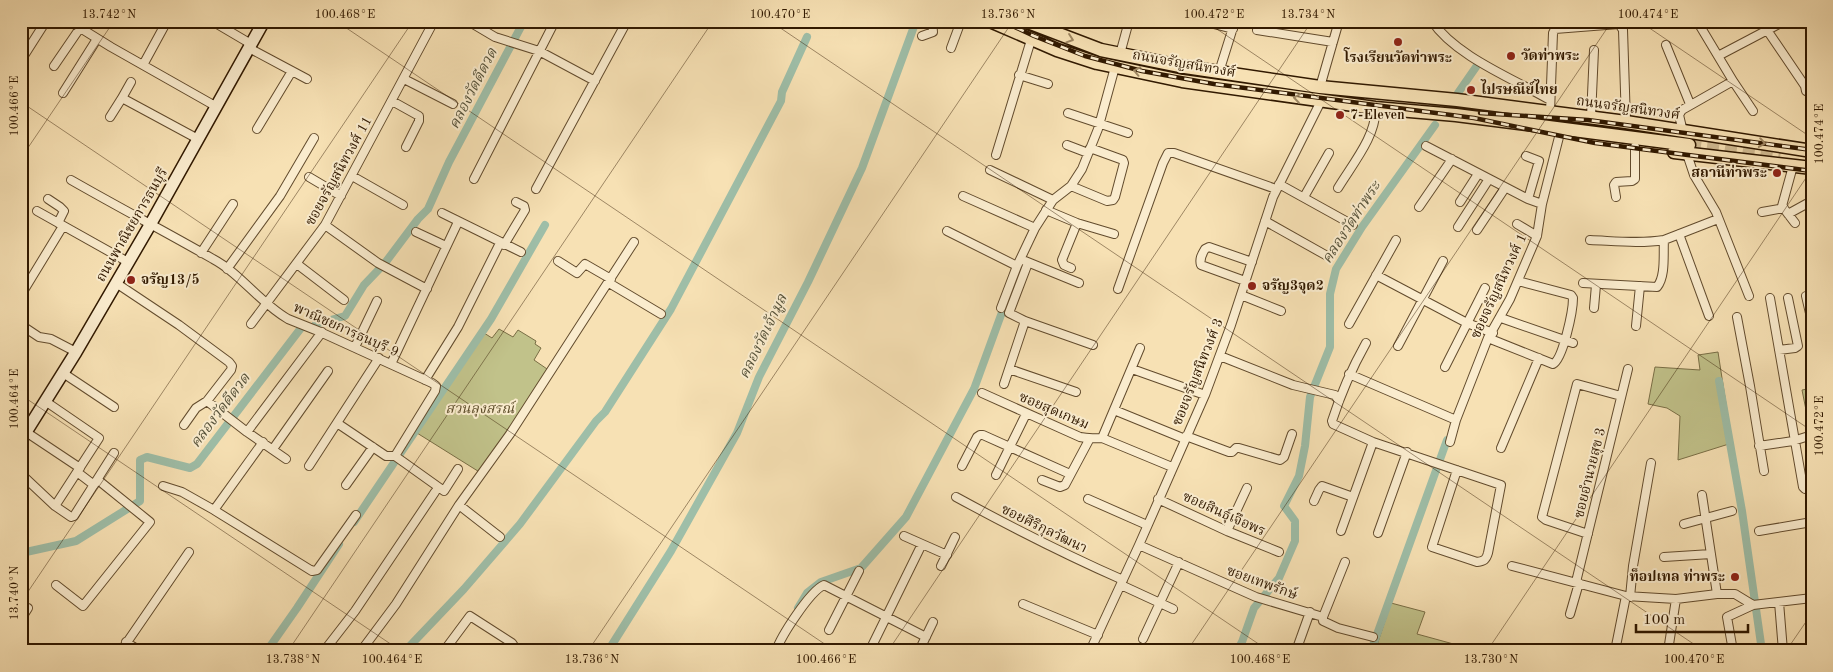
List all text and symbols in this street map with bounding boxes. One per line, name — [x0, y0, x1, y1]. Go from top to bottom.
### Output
text: 13.742°N — [82, 9, 136, 21]
text: 100.468°E — [315, 9, 375, 21]
text: 100.470°E — [750, 9, 810, 21]
text: 13.736°N — [981, 9, 1035, 21]
text: 100.472°E — [1184, 9, 1244, 21]
text: 13.734°N — [1281, 9, 1335, 21]
text: 100.474°E — [1618, 9, 1678, 21]
one-way arrow — [1066, 34, 1074, 44]
marker: โรงเรียนวัดท่าพระ — [1392, 36, 1404, 48]
water label: คลองวัดดีดวด — [445, 45, 501, 132]
street label: ถนนจรัญสนิทวงศ์ — [1131, 45, 1237, 80]
place label: โรงเรียนวัดท่าพระ — [1343, 47, 1452, 65]
place label: วัดท่าพระ — [1521, 47, 1579, 63]
marker: วัดท่าพระ — [1505, 50, 1517, 62]
one-way arrow — [1132, 67, 1141, 77]
text: 100.466°E — [9, 76, 21, 136]
place label: ไปรษณีย์ไทย — [1480, 79, 1558, 97]
marker: ไปรษณีย์ไทย — [1465, 84, 1477, 96]
street label: ถนนจรัญสนิทวงศ์ — [1575, 91, 1681, 122]
one-way arrow — [1293, 93, 1301, 103]
text: 100.474°E — [1814, 104, 1826, 164]
place label: 7-Eleven — [1350, 108, 1405, 122]
marker: 7-Eleven — [1334, 109, 1346, 121]
street label: ซอยจรัญสนิทวงศ์ 11 — [301, 113, 375, 228]
one-way arrow — [1758, 137, 1766, 148]
place label: สถานีท่าพระ — [1691, 164, 1767, 180]
street label: ถนนพาณิชยการธนบุรี — [93, 165, 171, 285]
marker: สถานีท่าพระ — [1771, 167, 1783, 179]
water label: คลองวัดท่าพระ — [1318, 177, 1385, 267]
street label: ซอยจรัญสนิทวงศ์ 1 — [1466, 230, 1530, 341]
place label: จรัญ13/5 — [141, 272, 200, 288]
marker: จรัญ13/5 — [125, 274, 137, 286]
place label: จรัญ3จุด2 — [1262, 278, 1324, 294]
marker: จรัญ3จุด2 — [1246, 280, 1258, 292]
water label: คลองวัดเจ้ามูล — [735, 291, 792, 382]
street label: พาณิชยการธนบุรี 9 — [291, 300, 401, 360]
street label: ซอยจรัญสนิทวงศ์ 3 — [1167, 315, 1226, 428]
text: 100.464°E — [9, 369, 21, 429]
water label: คลองวัดดีดวด — [187, 370, 254, 451]
street label: ซอยสุดเกษม — [1017, 390, 1091, 433]
text: 100.472°E — [1814, 396, 1826, 456]
park label: สวนลุงสรณ์ — [446, 400, 517, 418]
street label: ซอยอำนวยสุข 3 — [1571, 426, 1609, 520]
street label: ซอยสินธุ์เจือพร — [1180, 487, 1269, 539]
street label: ซอยศิริกุลวัฒนา — [998, 501, 1090, 557]
street label: ซอยเทพรักษ์ — [1225, 561, 1301, 602]
text: 13.740°N — [9, 566, 21, 620]
place label: ท็อปเทล ท่าพระ — [1629, 568, 1725, 584]
marker: ท็อปเทล ท่าพระ — [1729, 571, 1741, 583]
scale bar — [1636, 602, 1748, 634]
text: 100 m — [1643, 613, 1685, 628]
text: 13.738°N — [266, 654, 320, 666]
text: 100.464°E — [362, 654, 422, 666]
text: 13.736°N — [565, 654, 619, 666]
text: 100.466°E — [796, 654, 856, 666]
text: 100.468°E — [1230, 654, 1290, 666]
text: 13.730°N — [1464, 654, 1518, 666]
text: 100.470°E — [1664, 654, 1724, 666]

